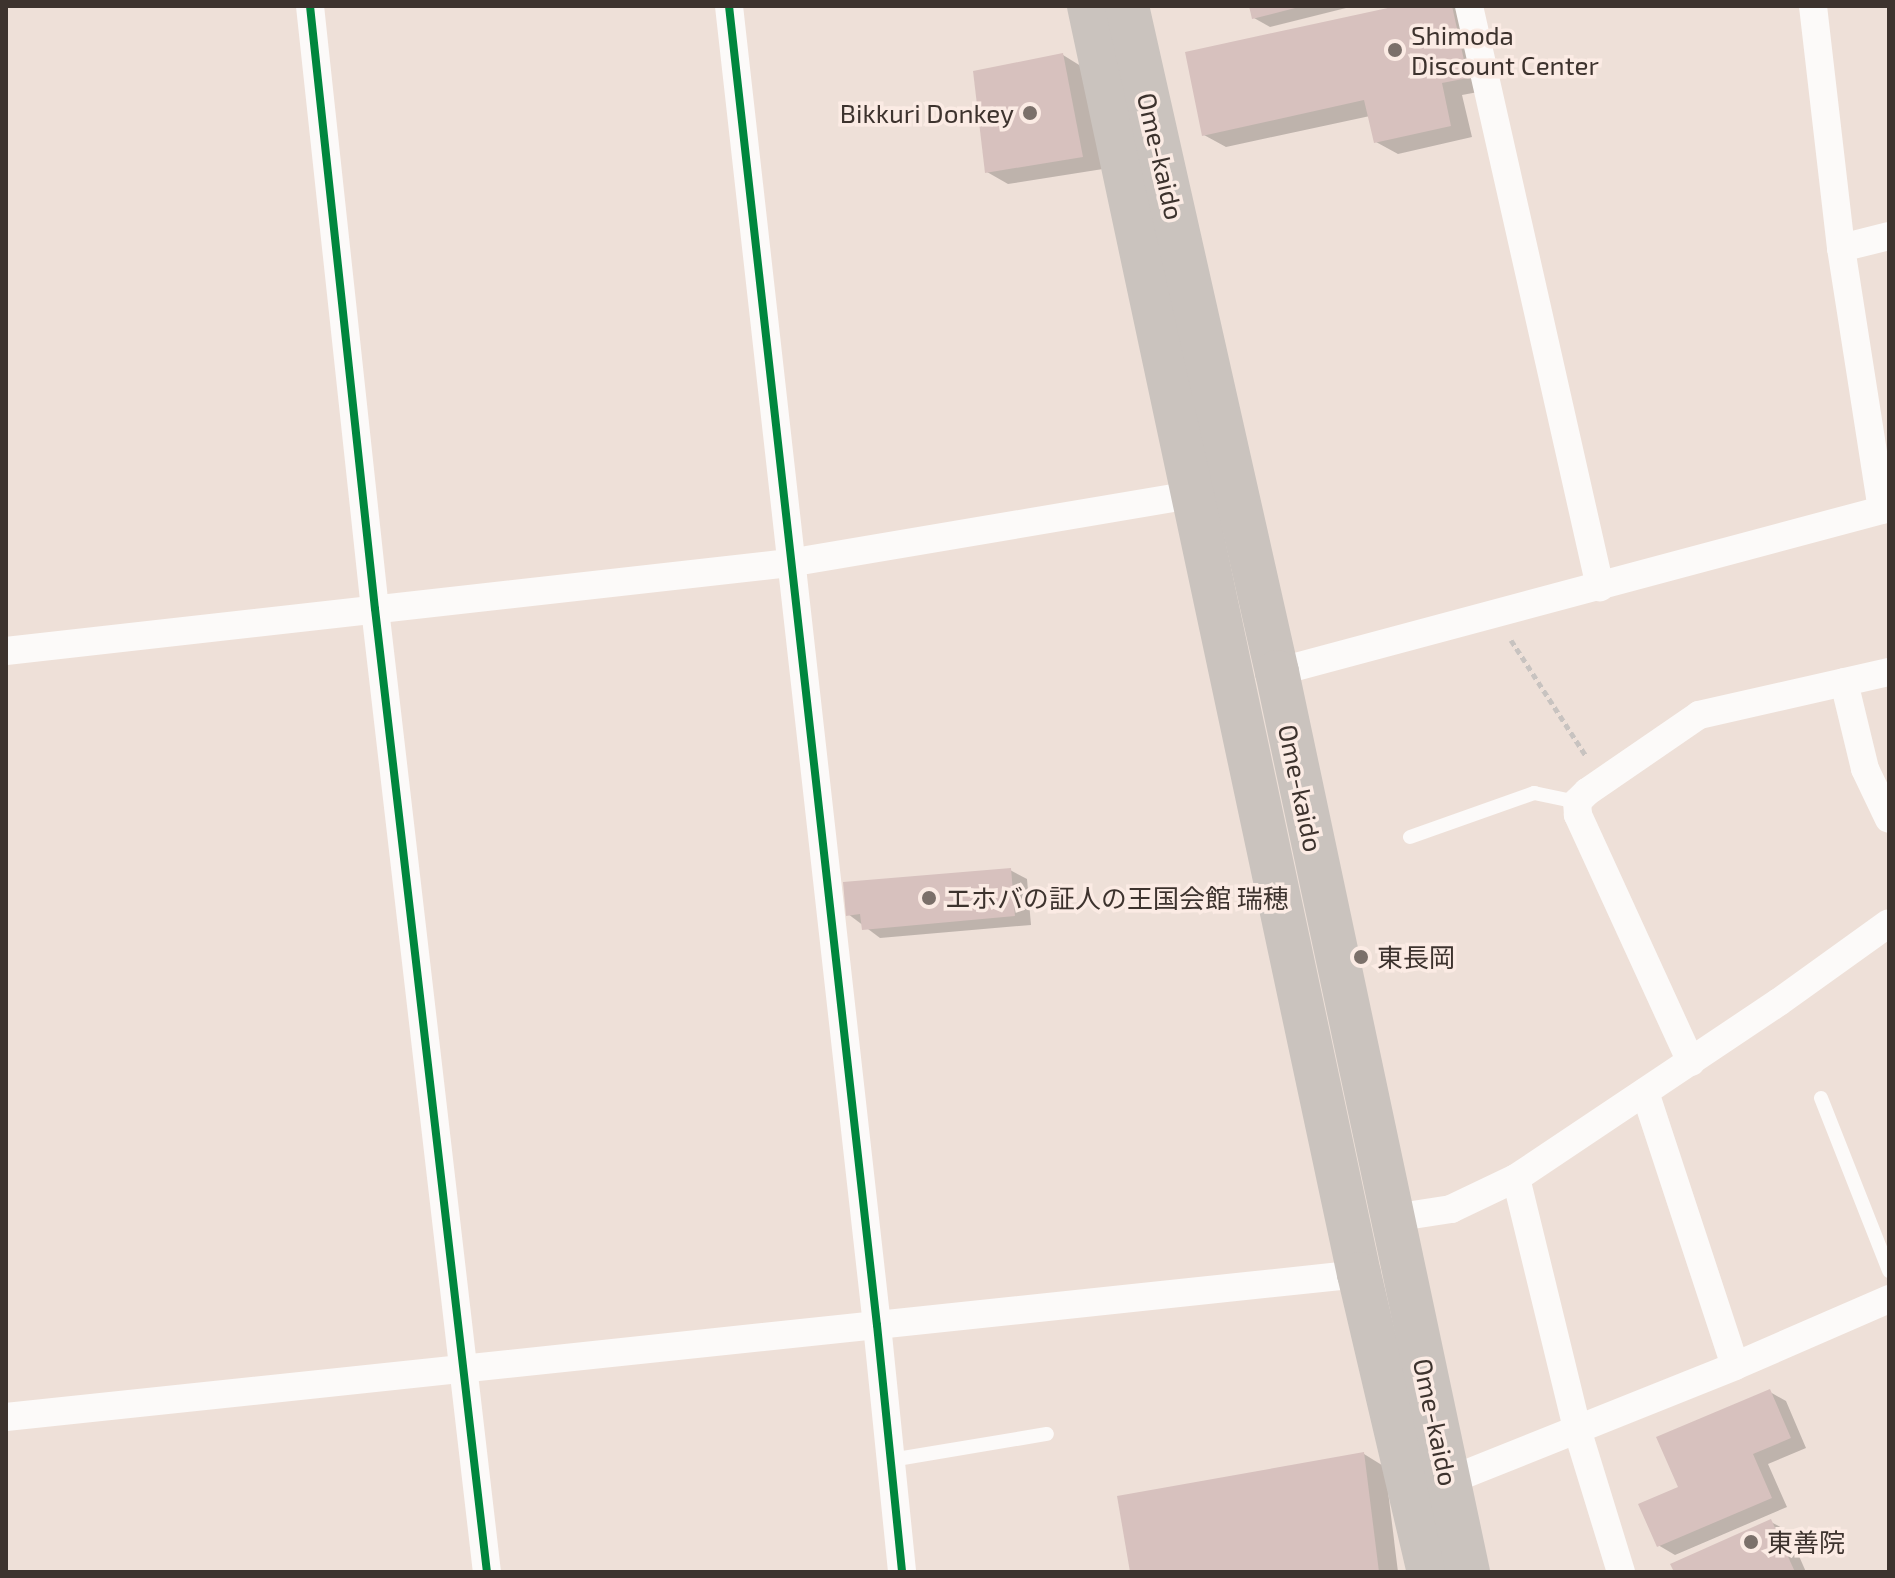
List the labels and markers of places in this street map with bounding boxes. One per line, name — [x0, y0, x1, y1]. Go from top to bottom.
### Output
place label: Shimoda Discount Center — [1411, 19, 1599, 80]
marker: Shimoda Discount Center — [1386, 41, 1404, 59]
place label: Bikkuri Donkey — [840, 97, 1014, 129]
marker: Bikkuri Donkey — [1021, 104, 1039, 122]
place label: エホバの証人の王国会館 瑞穂 — [945, 882, 1289, 914]
marker: エホバの証人の王国会館 瑞穂 — [920, 889, 938, 907]
place label: 東長岡 — [1377, 941, 1455, 973]
marker: 東長岡 — [1352, 948, 1370, 966]
place label: 東善院 — [1767, 1526, 1845, 1558]
marker: 東善院 — [1742, 1533, 1760, 1551]

